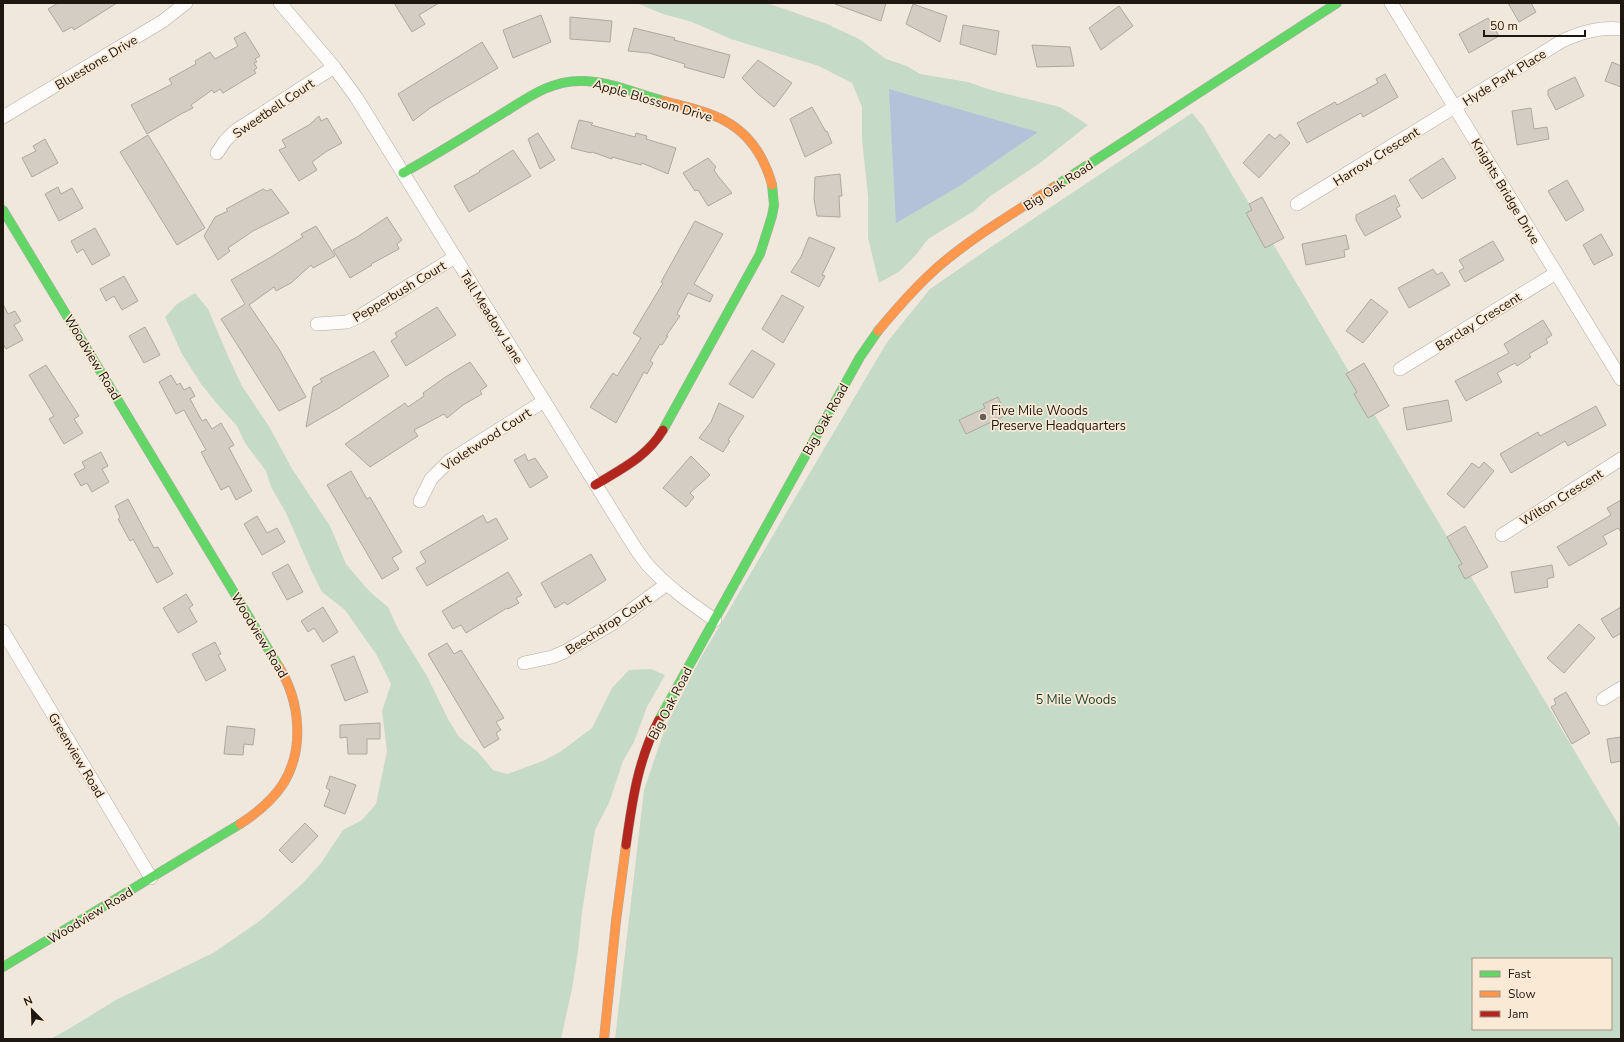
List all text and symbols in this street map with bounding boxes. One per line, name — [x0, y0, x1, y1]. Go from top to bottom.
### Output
scale bar — [1484, 12, 1585, 38]
text: 50 m — [1490, 18, 1518, 34]
street label: Bluestone Drive — [52, 31, 141, 95]
street label: Hyde Park Place — [1459, 45, 1550, 111]
street label: Sweetbell Court — [229, 75, 318, 143]
street label: Apple Blossom Drive — [591, 75, 715, 127]
street label: Harrow Crescent — [1330, 123, 1424, 191]
street label: Knights Bridge Drive — [1466, 135, 1544, 248]
street label: Big Oak Road — [1020, 157, 1097, 215]
street label: Pepperbush Court — [350, 257, 450, 327]
street label: Tall Meadow Lane — [455, 267, 527, 368]
street label: Barclay Crescent — [1432, 288, 1525, 356]
street label: Woodview Road — [60, 311, 125, 404]
street label: Big Oak Road — [799, 380, 853, 459]
place label: Five Mile Woods Preserve Headquarters — [991, 402, 1126, 435]
street label: Violetwood Court — [438, 404, 535, 476]
marker: Five Mile Woods Preserve Headquarters — [978, 412, 988, 422]
street label: Wilton Crescent — [1517, 465, 1607, 531]
street label: Woodview Road — [227, 589, 292, 682]
street label: Beechdrop Court — [562, 590, 655, 659]
street label: Big Oak Road — [645, 664, 697, 743]
park label: 5 Mile Woods — [1035, 691, 1117, 709]
street label: Greenview Road — [44, 710, 109, 801]
street label: Woodview Road — [44, 883, 137, 948]
legend — [1472, 958, 1612, 1030]
text: Fast — [1508, 966, 1531, 982]
text: Slow — [1508, 986, 1536, 1002]
north arrow — [12, 990, 52, 1030]
text: N — [22, 993, 35, 1010]
text: Jam — [1507, 1006, 1529, 1022]

